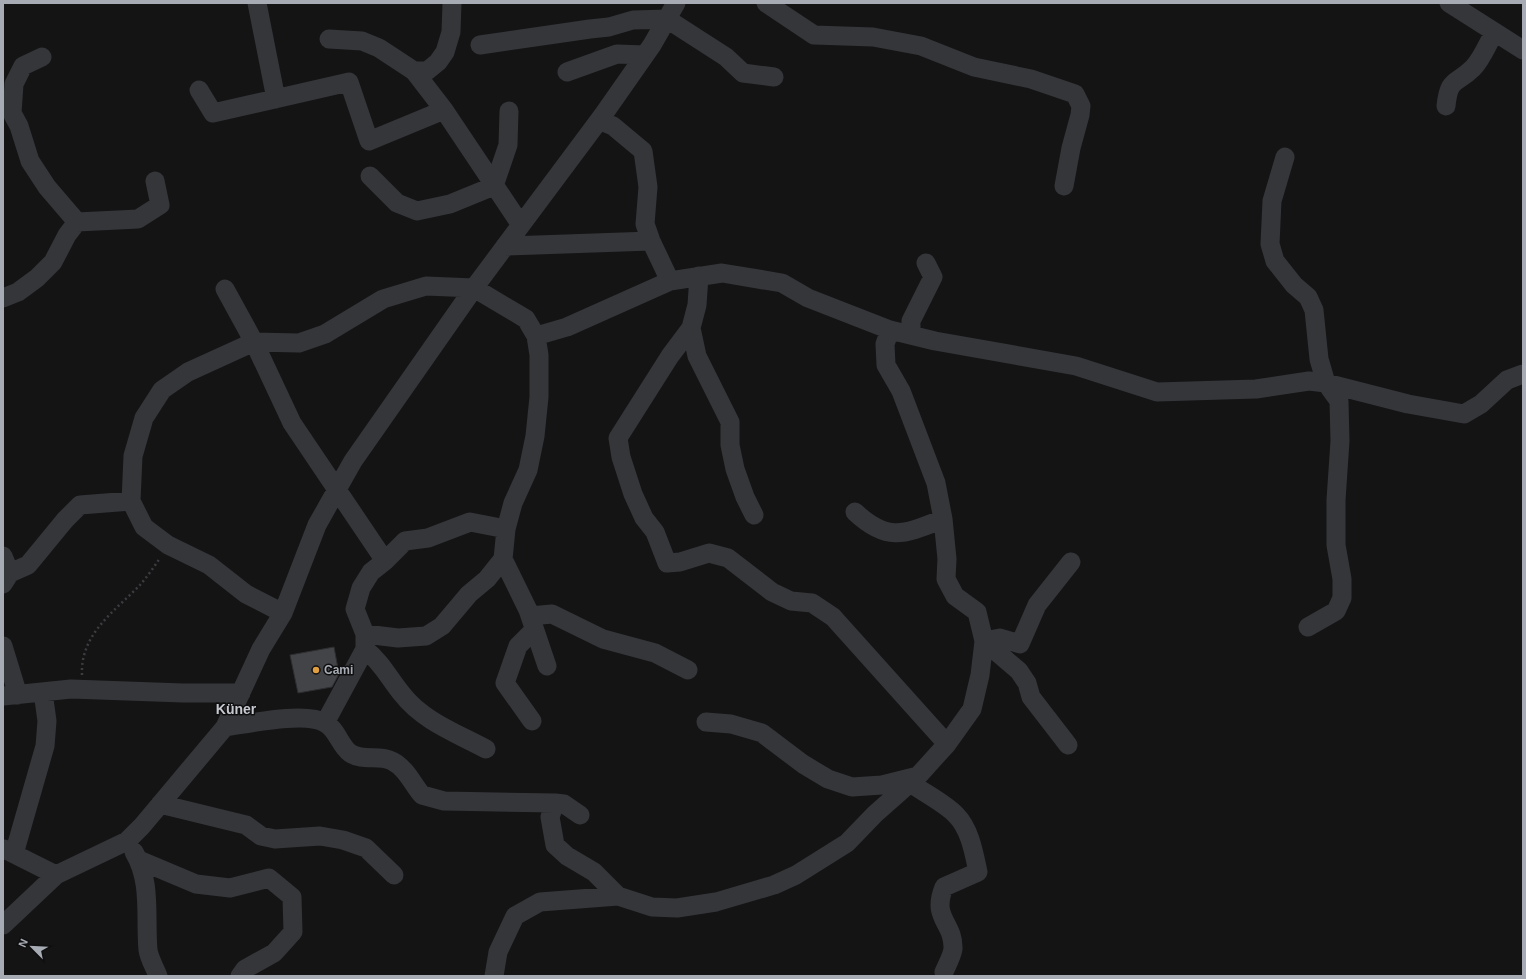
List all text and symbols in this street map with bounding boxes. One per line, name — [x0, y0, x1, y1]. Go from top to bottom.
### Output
place label: Cami — [324, 663, 353, 677]
marker: Cami — [311, 665, 321, 675]
district label: Küner — [216, 701, 257, 717]
north arrow — [12, 927, 52, 967]
text: N — [16, 937, 30, 949]

